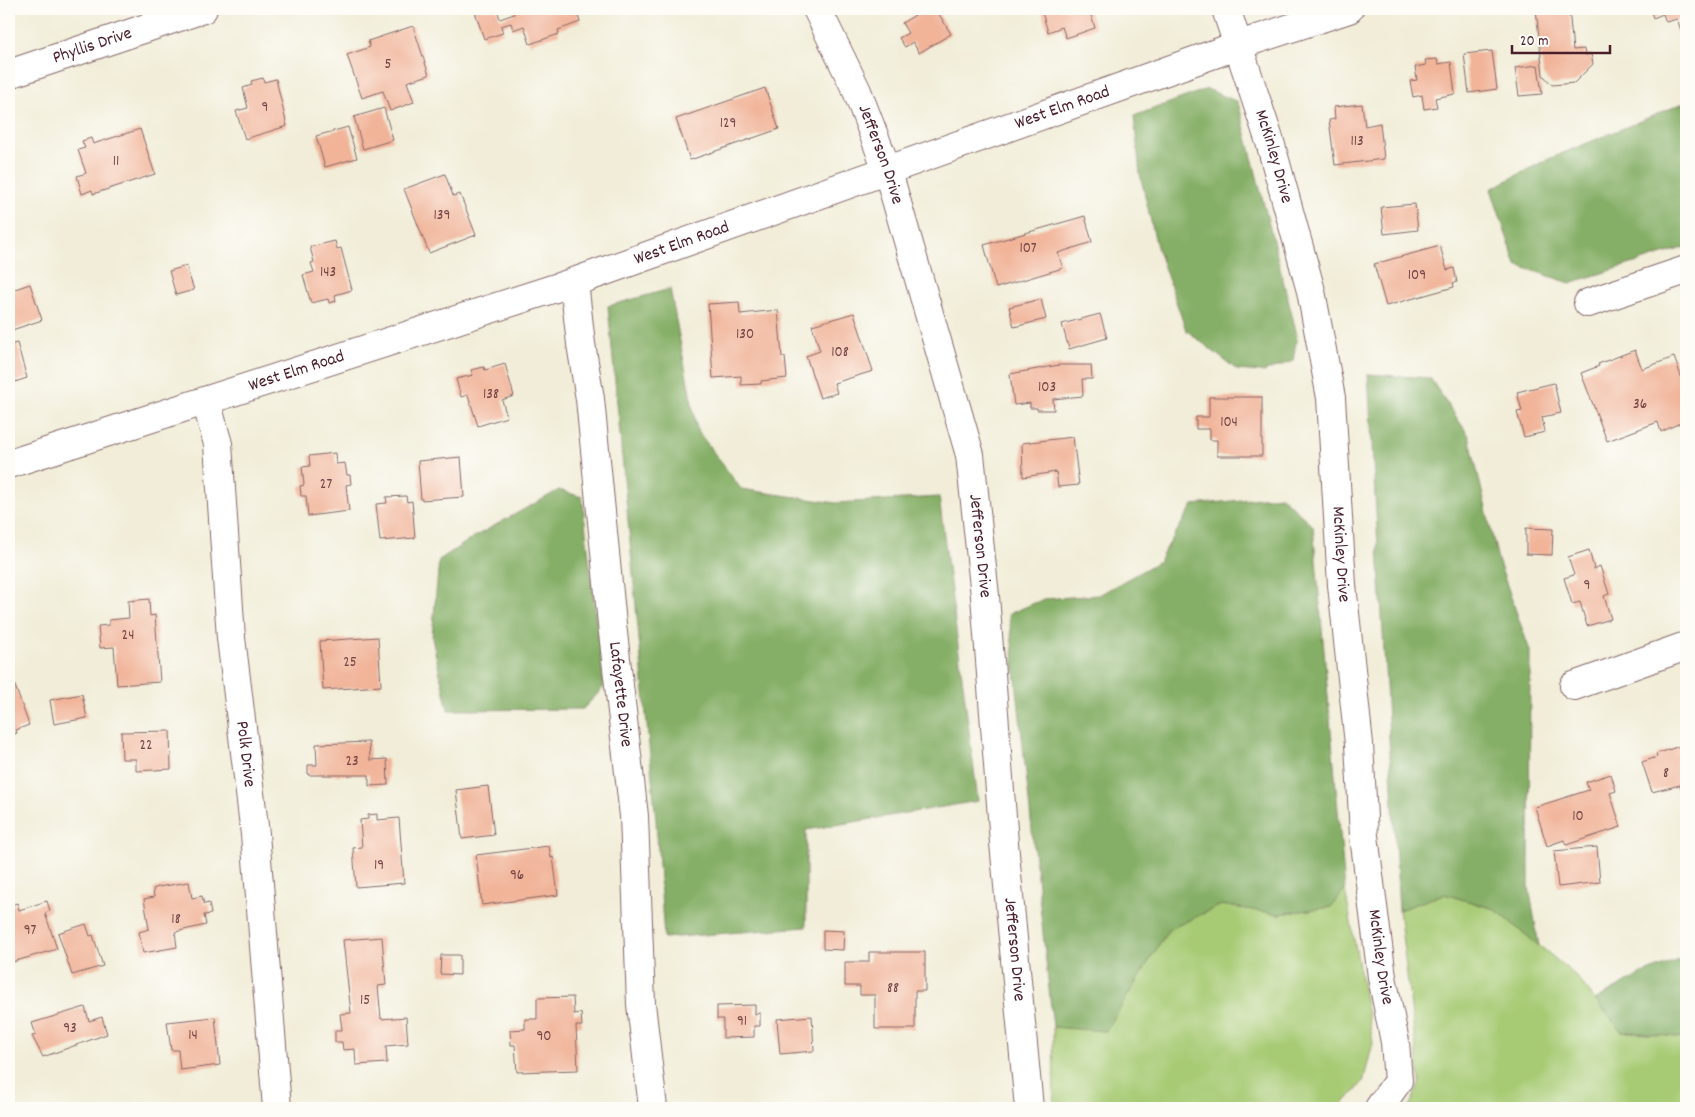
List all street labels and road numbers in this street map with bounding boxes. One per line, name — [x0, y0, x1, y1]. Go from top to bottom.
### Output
street label: Phyllis Drive — [50, 21, 135, 71]
street label: West Elm Road — [1011, 80, 1113, 136]
street label: Jefferson Drive — [851, 101, 909, 207]
street label: McKinley Drive — [1248, 107, 1299, 206]
street label: West Elm Road — [631, 215, 733, 272]
street label: West Elm Road — [245, 344, 348, 399]
street label: Jefferson Drive — [962, 493, 998, 599]
street label: McKinley Drive — [1325, 506, 1356, 604]
street label: Lafayette Drive — [602, 640, 639, 748]
street label: Polk Drive — [229, 719, 262, 789]
street label: Jefferson Drive — [997, 896, 1031, 1002]
street label: McKinley Drive — [1361, 908, 1400, 1007]

